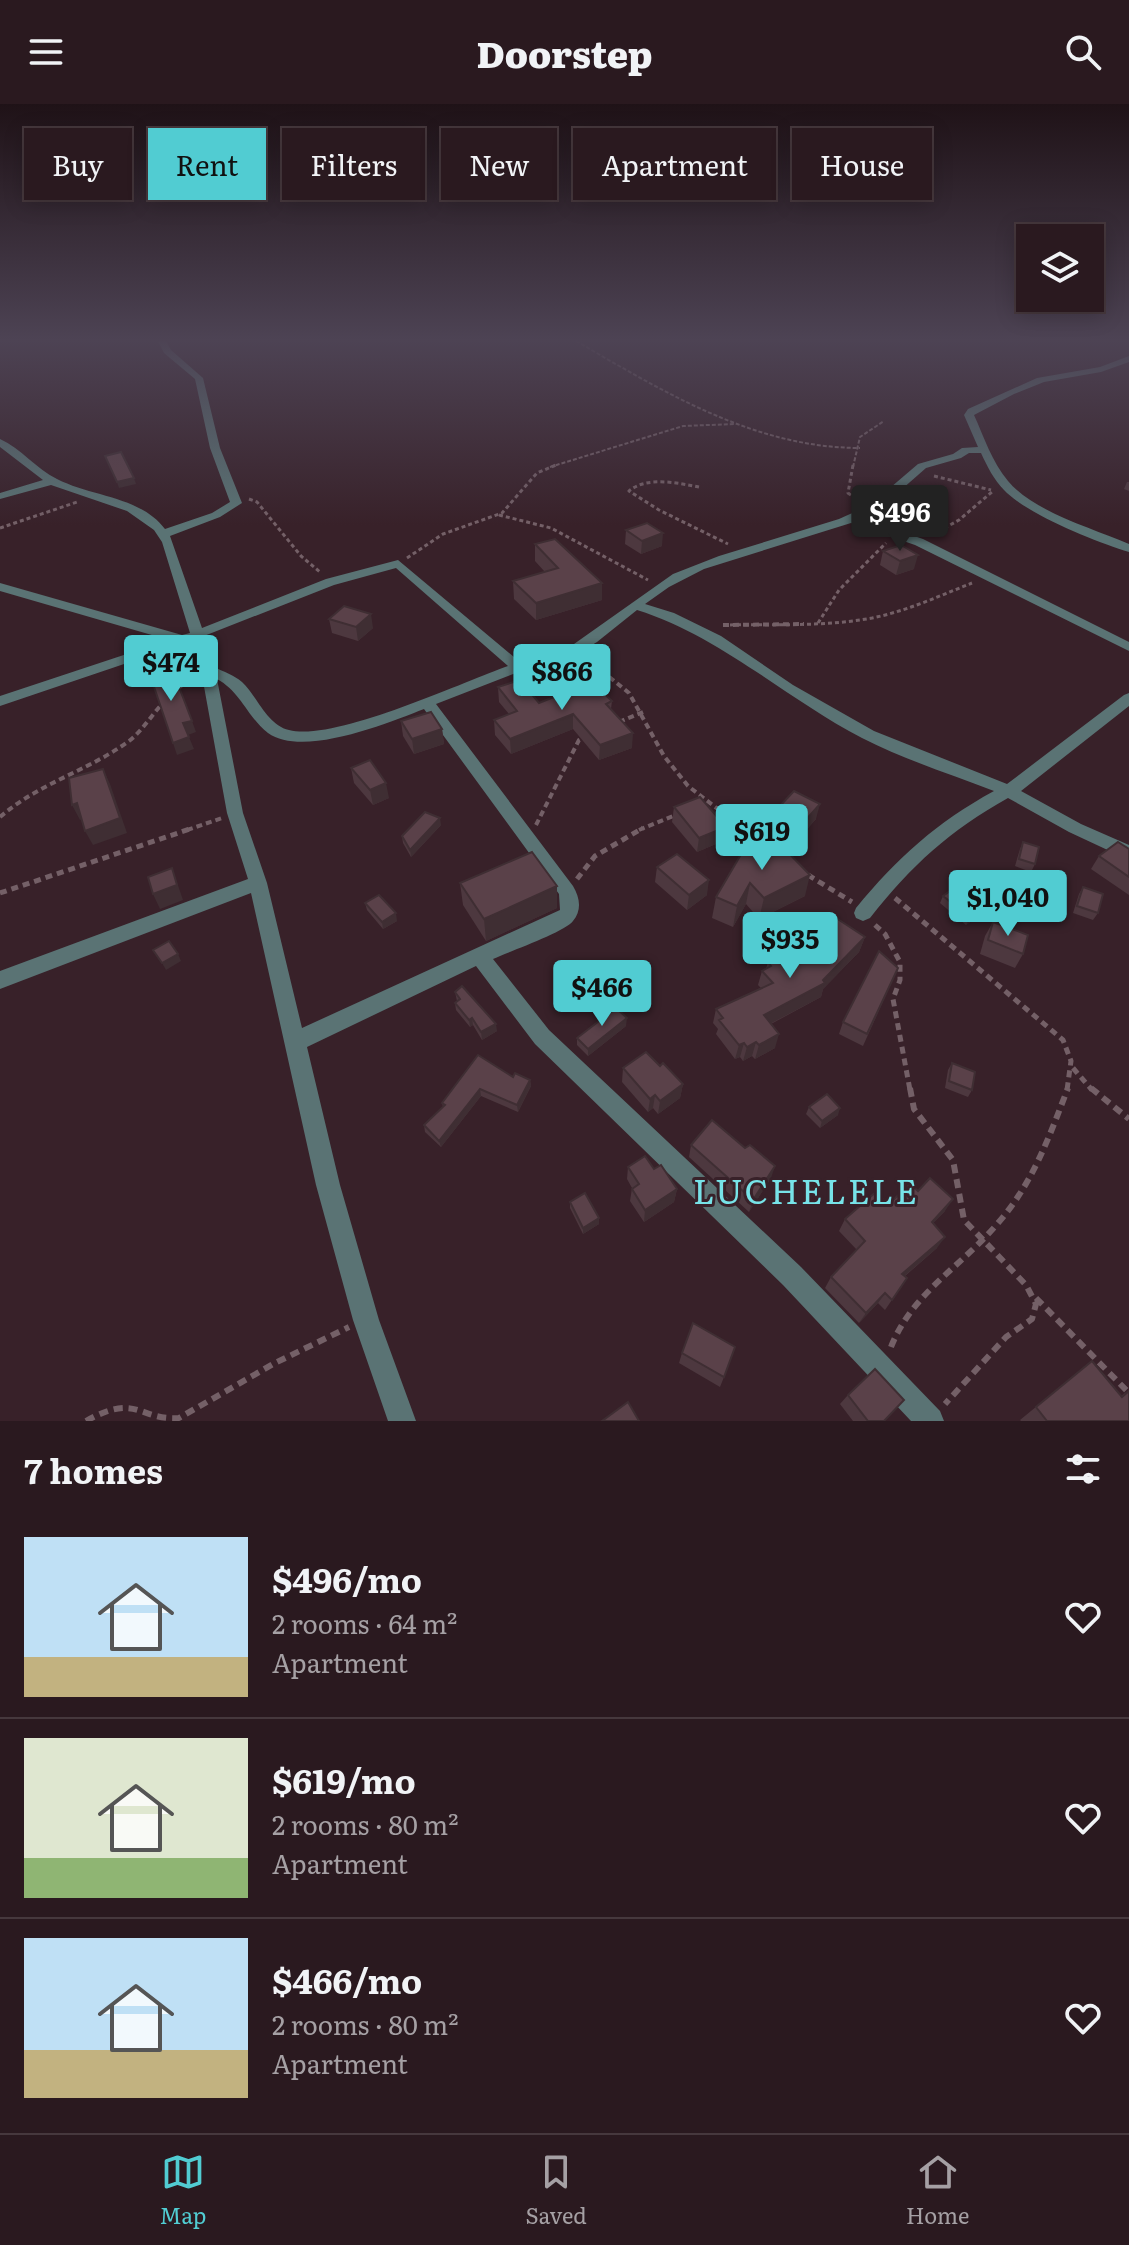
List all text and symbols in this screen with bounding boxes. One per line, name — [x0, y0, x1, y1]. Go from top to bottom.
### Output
text: Doorstep — [477, 26, 652, 79]
icon: menu — [24, 30, 68, 74]
icon: search — [1061, 30, 1105, 74]
chip: Buy — [24, 128, 132, 200]
chip: Rent — [148, 128, 266, 200]
chip: Filters — [282, 128, 425, 200]
chip: New — [441, 128, 557, 200]
chip: Apartment — [573, 128, 776, 200]
chip: House — [792, 128, 932, 200]
map controls — [1016, 224, 1104, 312]
button: layers — [1016, 224, 1104, 312]
pin: $496 — [853, 485, 947, 553]
text: $496 — [869, 491, 931, 530]
pin: $474 — [124, 635, 218, 703]
text: $474 — [142, 641, 200, 680]
pin: $866 — [515, 644, 609, 712]
text: $866 — [531, 650, 593, 689]
pin: $619 — [715, 804, 809, 872]
text: $619 — [734, 810, 790, 849]
pin: $1,040 — [943, 870, 1073, 938]
text: $1,040 — [967, 876, 1049, 915]
pin: $935 — [743, 912, 837, 980]
text: $935 — [761, 918, 819, 957]
pin: $466 — [555, 960, 649, 1028]
text: $466 — [571, 966, 633, 1005]
district label: LUCHELELE — [693, 1164, 919, 1214]
text: 7 homes — [24, 1444, 163, 1494]
icon: filters — [1061, 1447, 1105, 1491]
text: $496/mo — [272, 1553, 422, 1603]
icon: home — [88, 1569, 184, 1665]
icon: heart — [1061, 1595, 1105, 1639]
text: 2 rooms · 64 m² — [272, 1603, 457, 1642]
text: Apartment — [272, 1642, 408, 1681]
text: $619/mo — [272, 1754, 416, 1804]
icon: home — [88, 1770, 184, 1866]
icon: heart — [1061, 1796, 1105, 1840]
text: 2 rooms · 80 m² — [272, 1804, 459, 1843]
text: Apartment — [272, 1843, 408, 1882]
text: $466/mo — [272, 1954, 422, 2004]
icon: home — [88, 1970, 184, 2066]
icon: heart — [1061, 1996, 1105, 2040]
text: 2 rooms · 80 m² — [272, 2004, 459, 2043]
text: Apartment — [272, 2043, 408, 2082]
tab: Map — [160, 2150, 206, 2231]
tab: Saved — [526, 2150, 587, 2231]
tab: Home — [906, 2150, 969, 2231]

